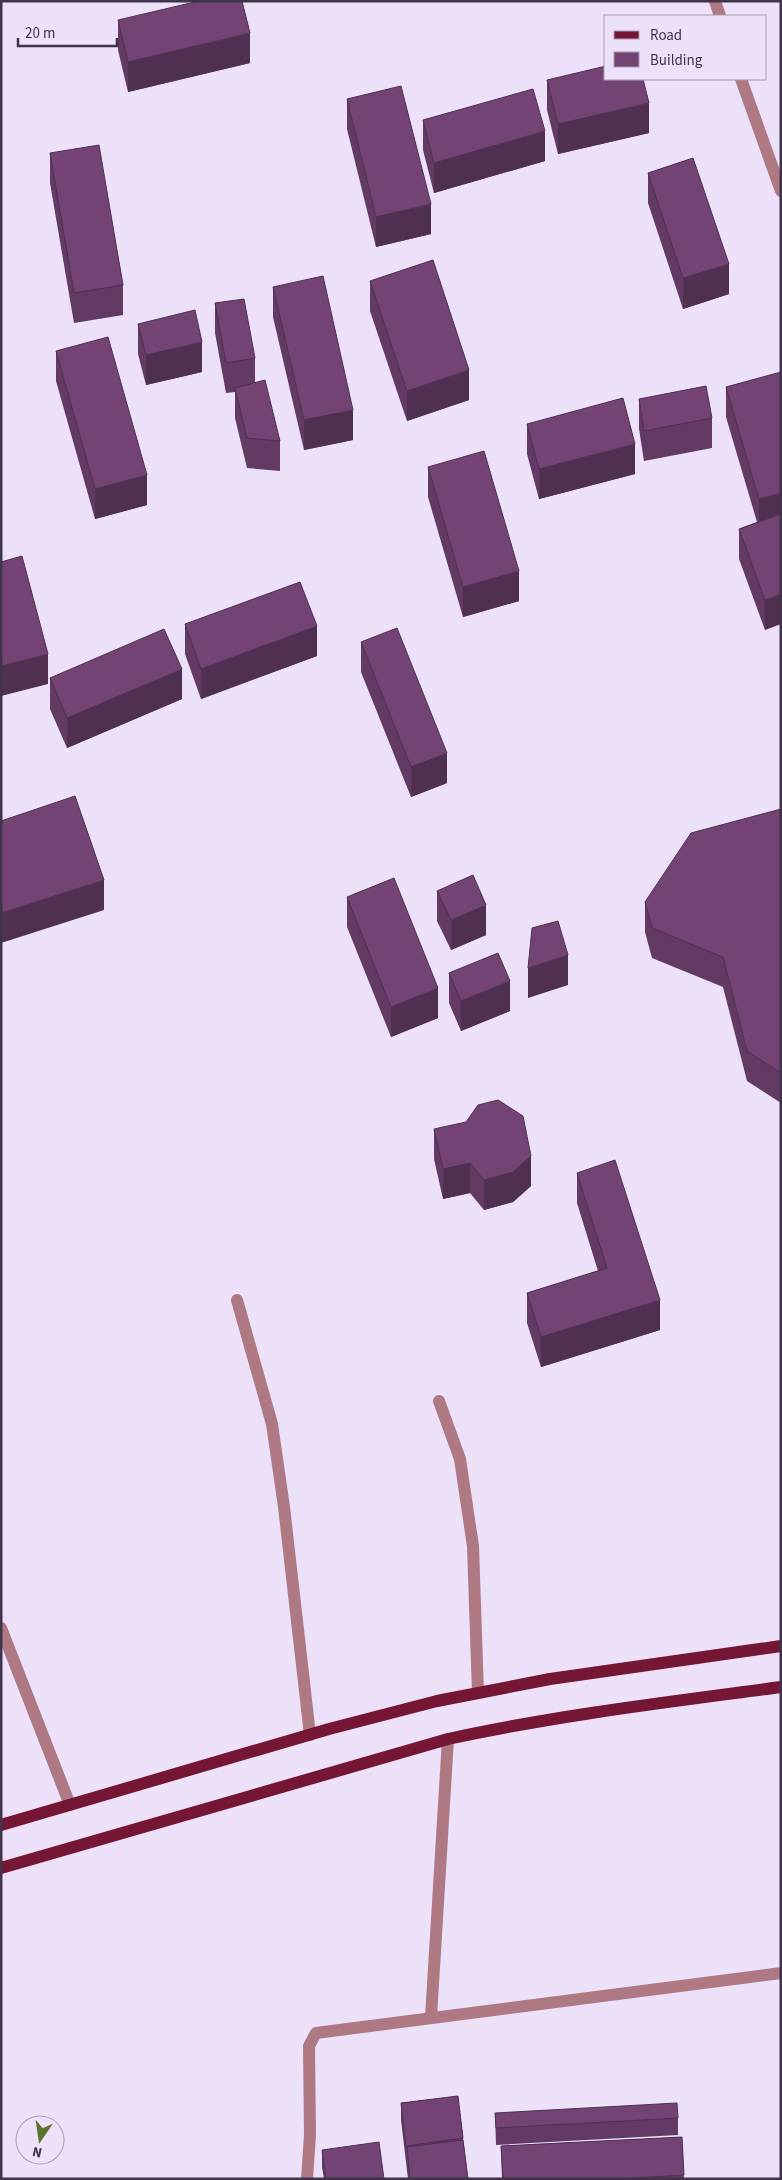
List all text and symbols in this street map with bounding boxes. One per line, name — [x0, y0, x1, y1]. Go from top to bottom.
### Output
scale bar — [18, 15, 116, 47]
legend — [604, 15, 767, 80]
text: 20 m — [25, 23, 55, 44]
text: Road — [650, 25, 682, 46]
text: Building — [650, 50, 703, 71]
north arrow — [15, 2115, 65, 2165]
text: N — [31, 2141, 44, 2162]

